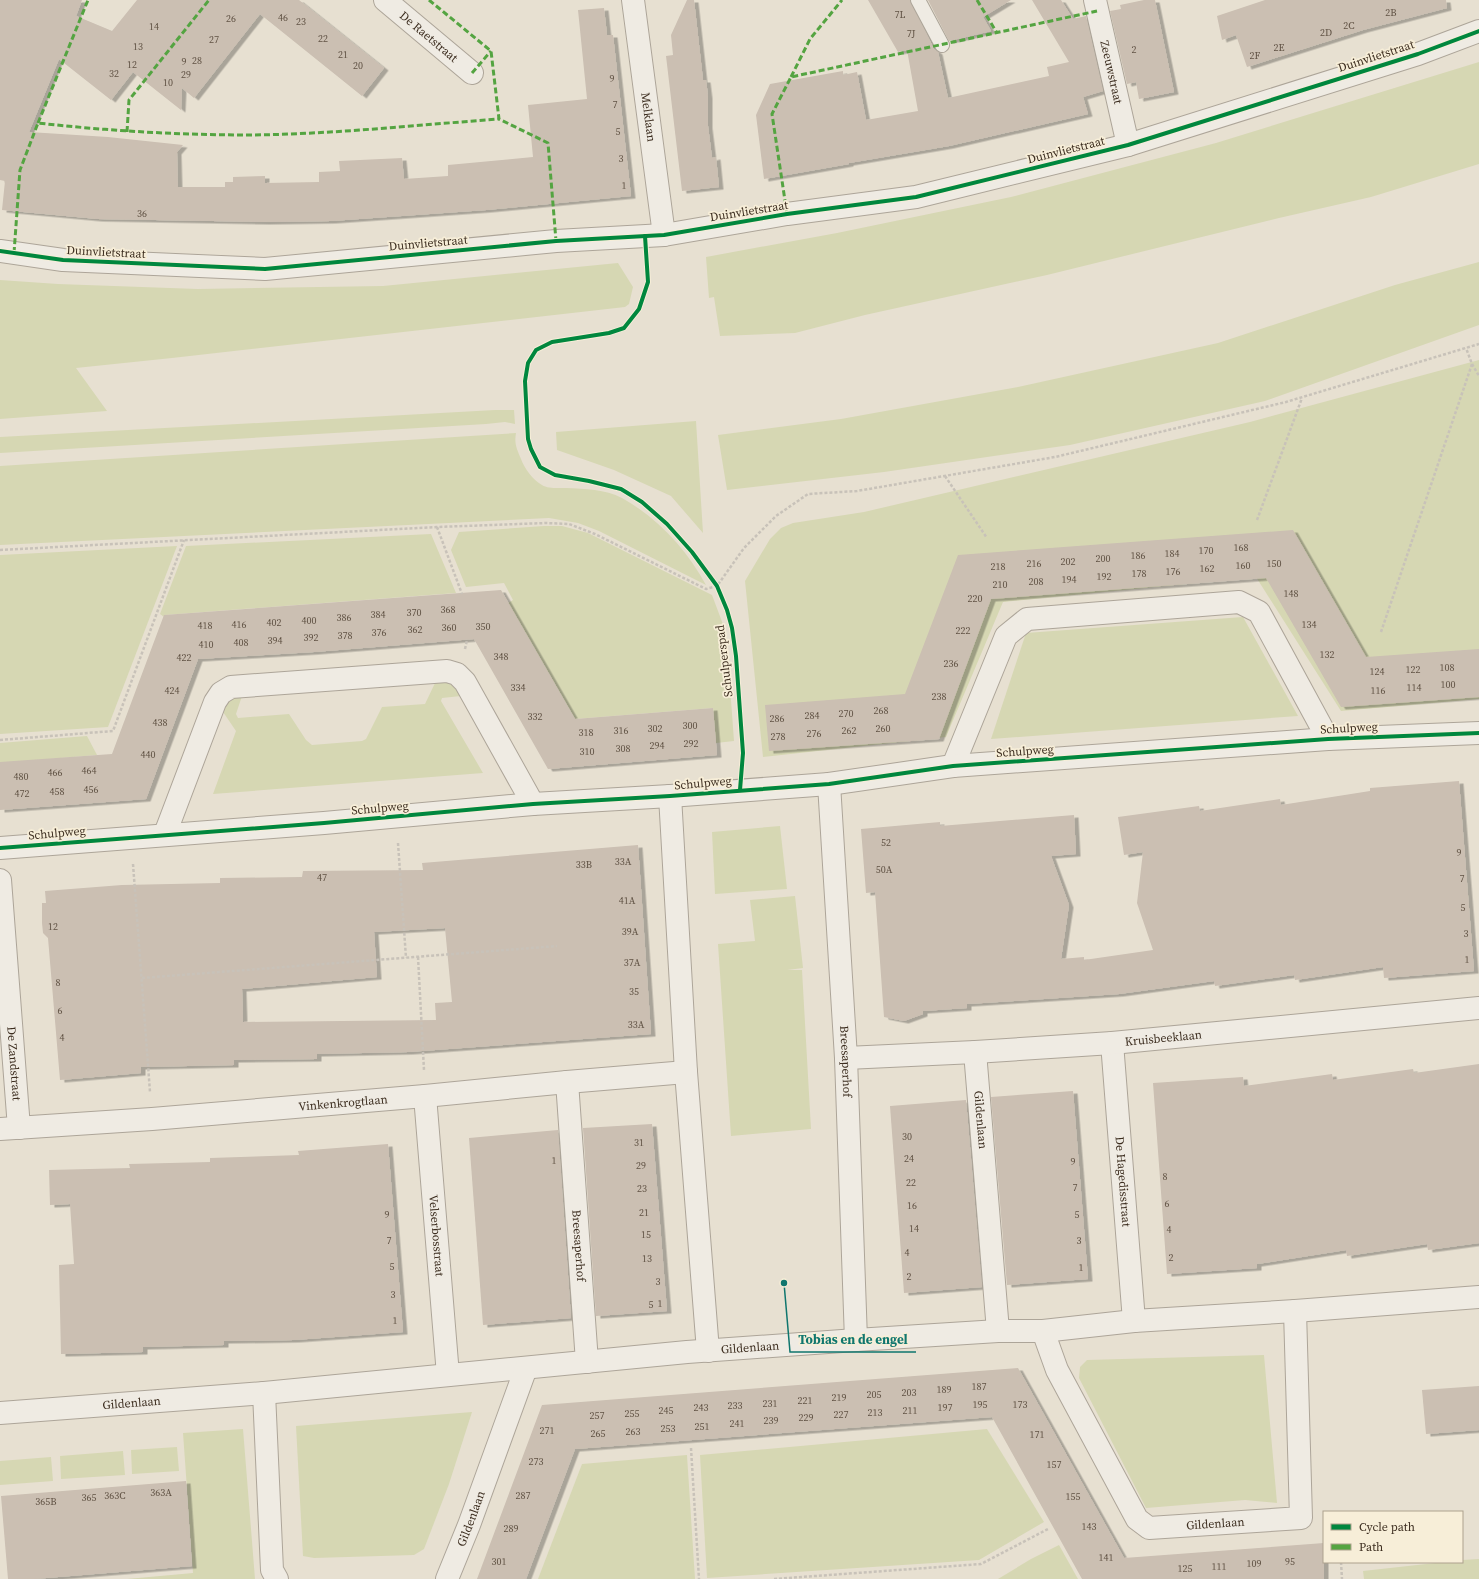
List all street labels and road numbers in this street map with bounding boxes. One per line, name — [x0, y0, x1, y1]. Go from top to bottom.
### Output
street label: De Raetstraat — [396, 7, 461, 66]
street label: Duinvlietstraat — [1336, 36, 1416, 76]
street label: Zeeuwstraat — [1096, 39, 1126, 106]
street label: Melklaan — [637, 91, 660, 143]
street label: Duinvlietstraat — [1026, 133, 1106, 167]
street label: Duinvlietstraat — [709, 197, 789, 225]
street label: Duinvlietstraat — [388, 232, 468, 254]
street label: Duinvlietstraat — [66, 242, 146, 262]
street label: Schulperspad — [712, 624, 736, 698]
street label: Schulpweg — [1320, 719, 1378, 737]
street label: Schulpweg — [996, 741, 1054, 761]
street label: Schulpweg — [674, 773, 732, 793]
street label: Schulpweg — [351, 798, 409, 818]
street label: Schulpweg — [28, 823, 86, 843]
street label: Breesaperhof — [836, 1025, 855, 1099]
street label: De Zandstraat — [3, 1026, 25, 1101]
street label: Kruisbeeklaan — [1124, 1026, 1203, 1050]
street label: Gildenlaan — [970, 1090, 991, 1150]
street label: Vinkenkrogtlaan — [298, 1091, 388, 1115]
street label: De Hagedisstraat — [1111, 1136, 1135, 1228]
street label: Velserbosstraat — [425, 1194, 448, 1277]
street label: Breesaperhof — [568, 1209, 589, 1284]
street label: Gildenlaan — [720, 1337, 780, 1358]
street label: Gildenlaan — [102, 1393, 161, 1413]
street label: Gildenlaan — [453, 1488, 489, 1549]
street label: Gildenlaan — [1186, 1514, 1245, 1534]

